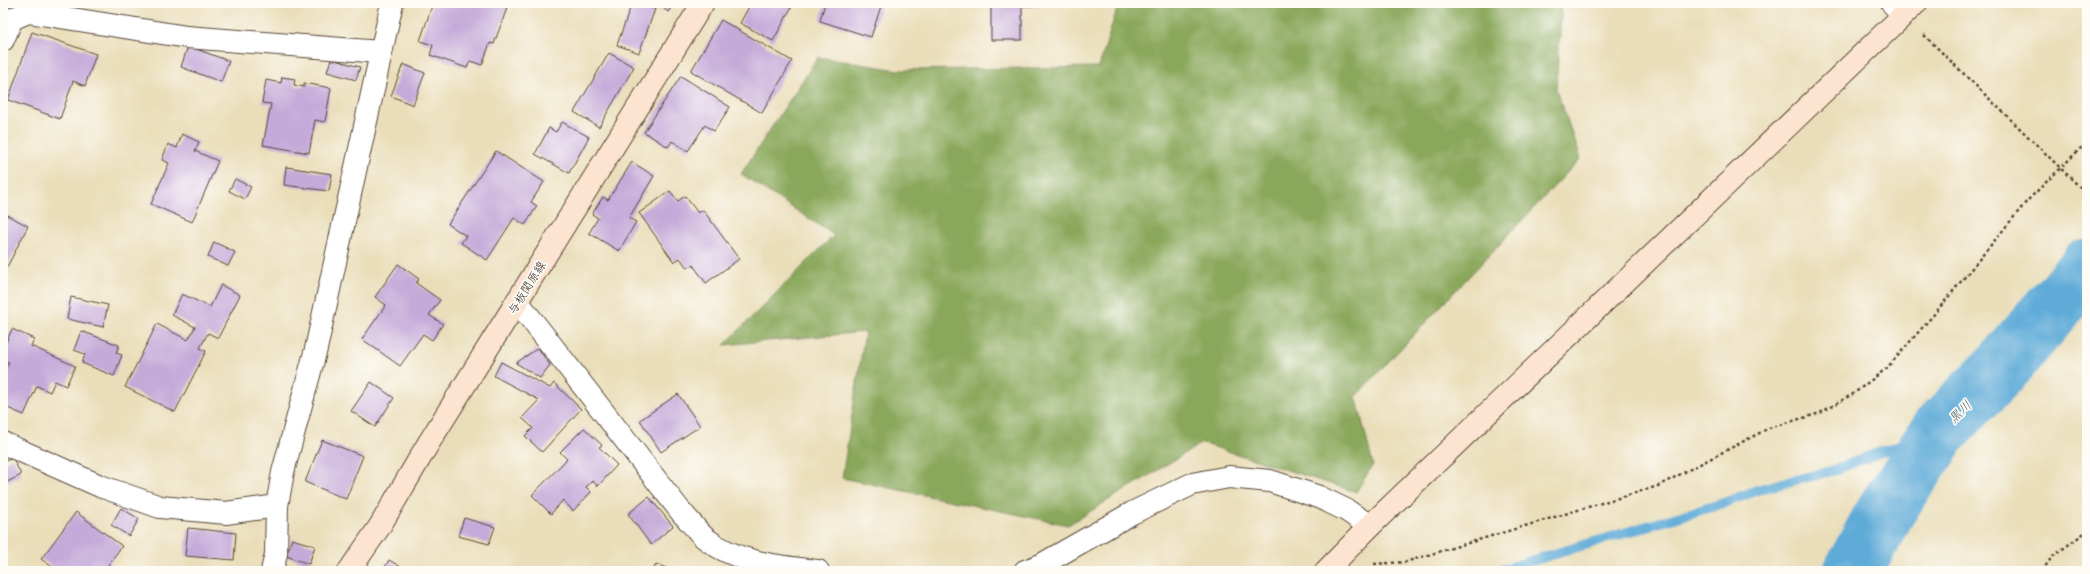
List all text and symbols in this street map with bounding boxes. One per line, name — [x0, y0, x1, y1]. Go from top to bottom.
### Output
street label: 与板関原線 — [502, 257, 550, 317]
water label: 黒川 — [1943, 395, 1975, 427]

